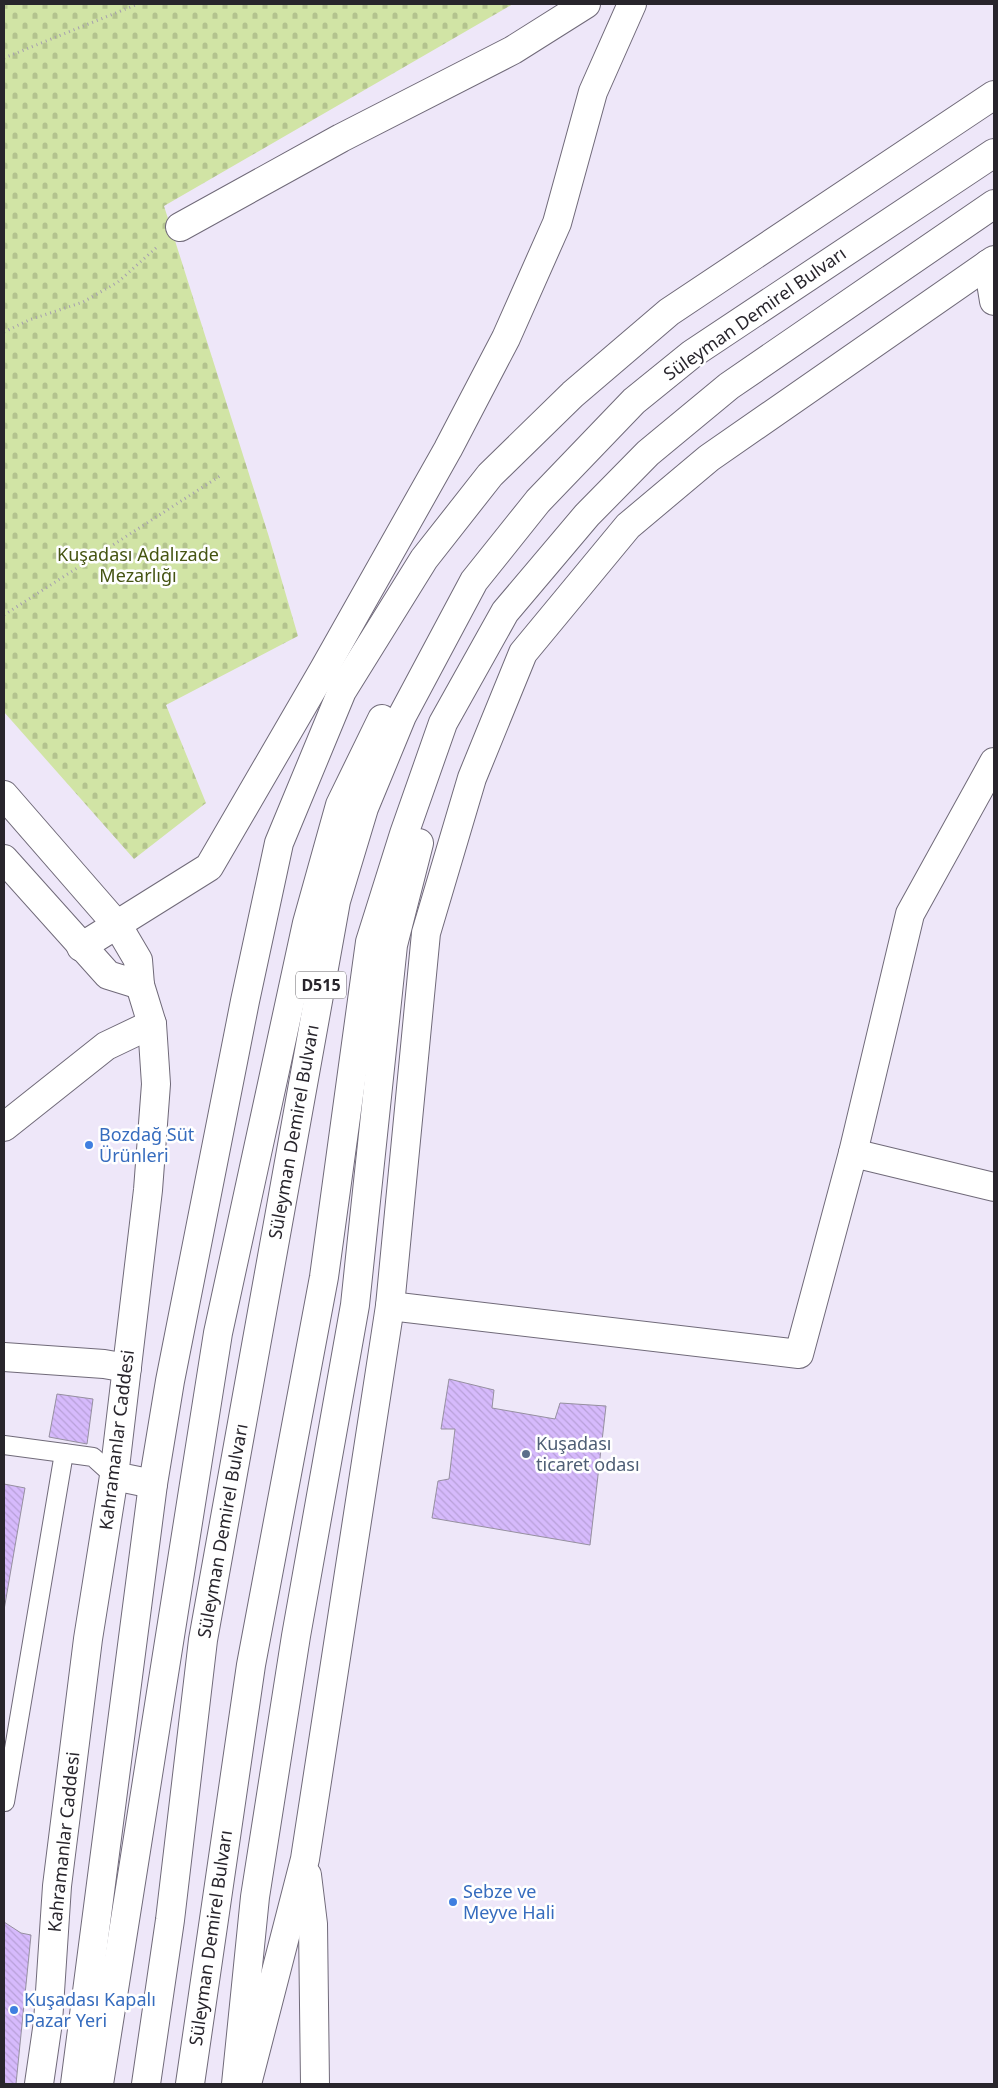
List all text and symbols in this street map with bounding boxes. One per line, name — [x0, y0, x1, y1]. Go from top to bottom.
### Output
street label: Süleyman Demirel Bulvarı — [658, 241, 850, 385]
park label: Kuşadası Adalızade Mezarlığı — [57, 542, 219, 587]
road number: D515 — [296, 972, 346, 998]
street label: Süleyman Demirel Bulvarı — [262, 1023, 324, 1241]
place label: Bozdağ Süt Ürünleri — [99, 1122, 195, 1167]
marker: Bozdağ Süt Ürünleri — [83, 1139, 95, 1151]
street label: Kahramanlar Caddesi — [93, 1348, 139, 1531]
street label: Süleyman Demirel Bulvarı — [191, 1422, 253, 1640]
place label: Kuşadası ticaret odası — [536, 1431, 640, 1476]
marker: Kuşadası ticaret odası — [520, 1448, 532, 1460]
street label: Kahramanlar Caddesi — [42, 1750, 84, 1933]
street label: Süleyman Demirel Bulvarı — [183, 1829, 237, 2047]
place label: Sebze ve Meyve Hali — [463, 1879, 555, 1924]
marker: Sebze ve Meyve Hali — [447, 1896, 459, 1908]
place label: Kuşadası Kapalı Pazar Yeri — [24, 1987, 156, 2032]
marker: Kuşadası Kapalı Pazar Yeri — [8, 2004, 20, 2016]

